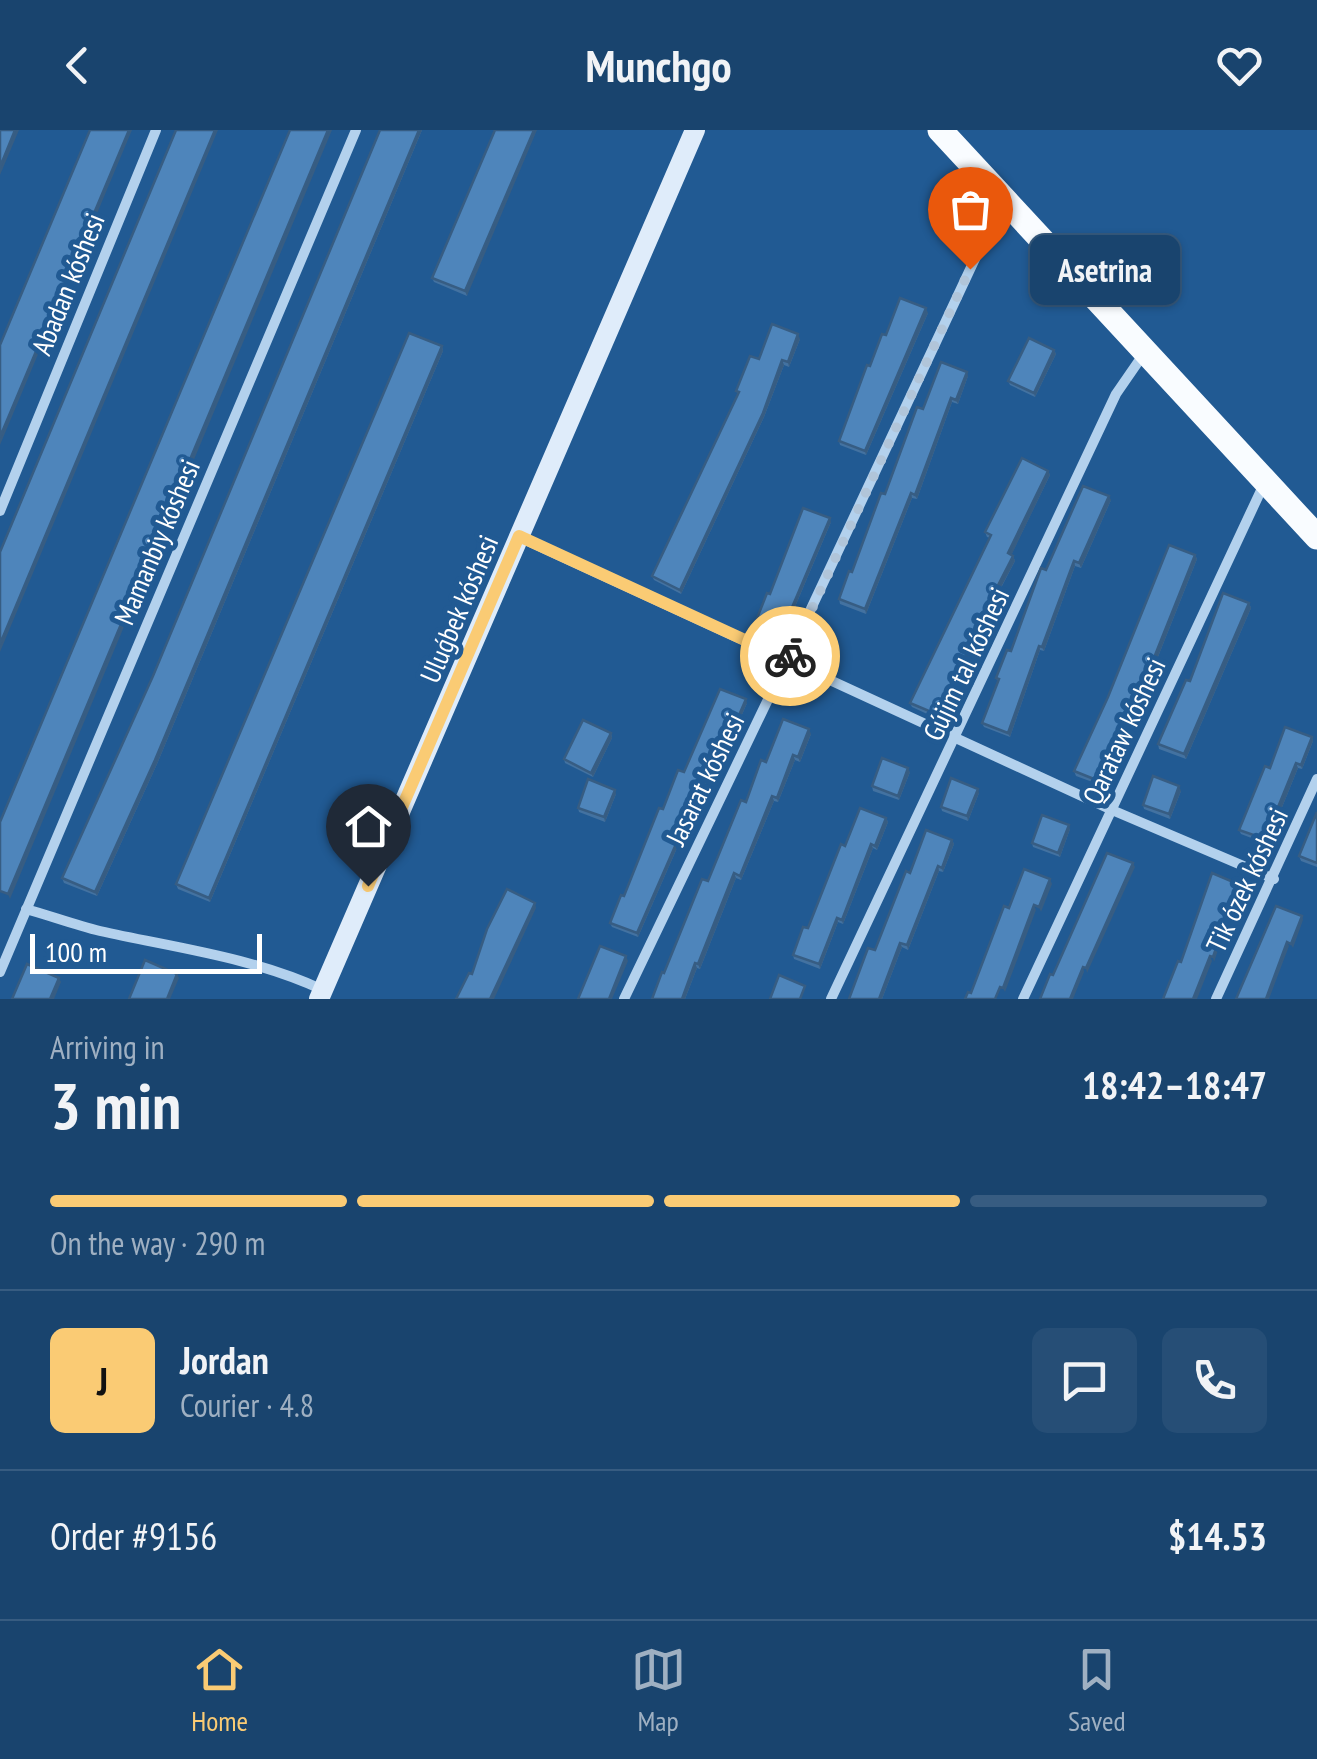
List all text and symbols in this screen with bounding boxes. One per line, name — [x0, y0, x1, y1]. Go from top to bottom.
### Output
text: Munchgo — [585, 36, 732, 94]
icon: back — [50, 38, 105, 93]
icon: heart — [1212, 38, 1267, 93]
pin — [928, 167, 1013, 270]
icon: bag — [943, 182, 998, 237]
street label: Abadan kóshesi — [22, 207, 113, 360]
callout: Asetrina — [1030, 234, 1180, 304]
text: Asetrina — [1058, 249, 1152, 291]
street label: Mamanbiy kóshesi — [105, 453, 208, 630]
street label: Uluǵbek kóshesi — [411, 529, 506, 688]
street label: Gújim tal kóshesi — [914, 581, 1017, 746]
courier — [740, 606, 840, 706]
icon: bike — [763, 629, 818, 684]
street label: Qarataw kóshesi — [1073, 651, 1174, 810]
street label: Jasarat kóshesi — [656, 707, 752, 852]
pin — [326, 784, 411, 887]
icon: home — [341, 799, 396, 854]
street label: Tik ózek kóshesi — [1197, 802, 1296, 958]
scale bar — [30, 929, 262, 974]
text: 100 m — [45, 933, 107, 970]
text: Arriving in — [50, 1026, 165, 1068]
text: 18:42–18:47 — [1082, 1060, 1267, 1109]
text: 3 min — [50, 1063, 181, 1147]
text: On the way · 290 m — [50, 1222, 265, 1264]
button: chat — [1032, 1328, 1137, 1433]
button: phone — [1162, 1328, 1267, 1433]
text: Jordan — [180, 1335, 269, 1384]
text: J — [97, 1356, 108, 1405]
text: Courier · 4.8 — [180, 1384, 314, 1426]
text: Order #9156 — [50, 1511, 217, 1560]
text: $14.53 — [1168, 1511, 1267, 1560]
tab: Home — [191, 1642, 248, 1739]
tab: Map — [631, 1642, 686, 1739]
tab: Saved — [1068, 1642, 1126, 1739]

